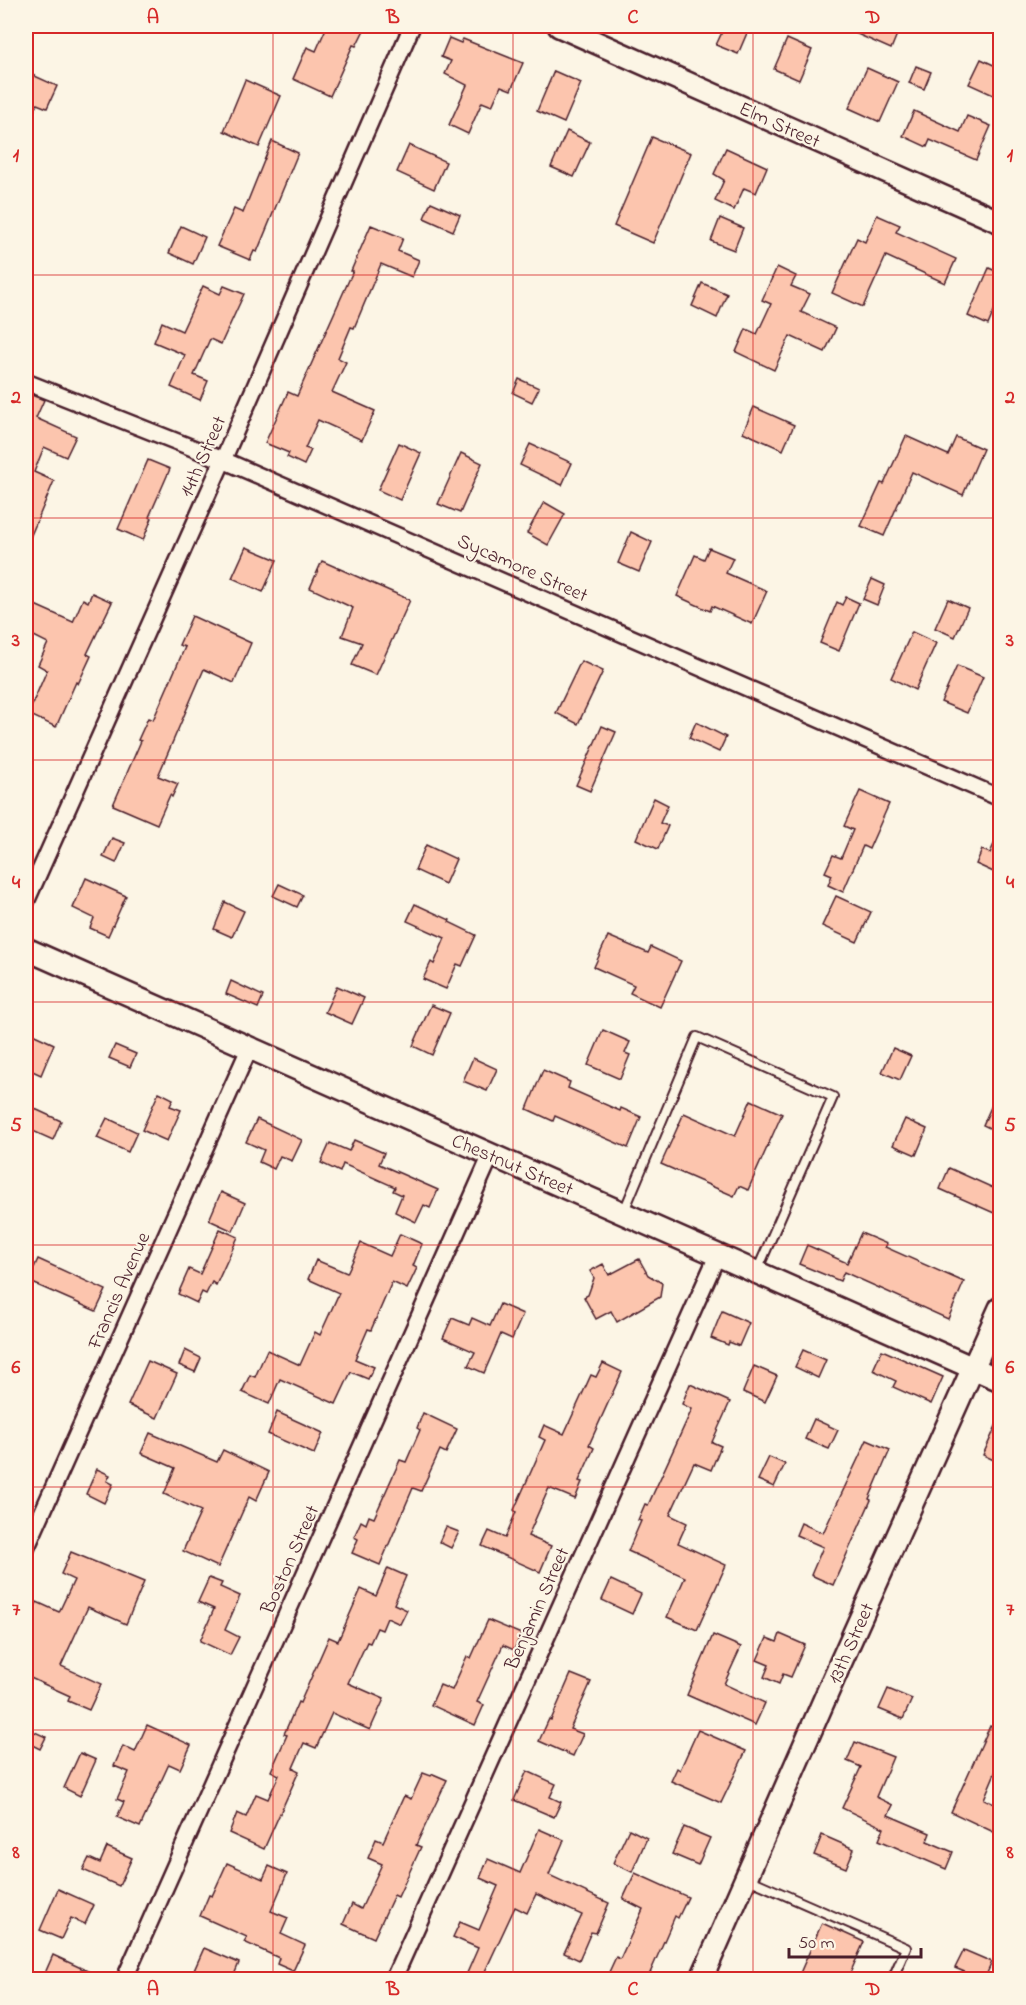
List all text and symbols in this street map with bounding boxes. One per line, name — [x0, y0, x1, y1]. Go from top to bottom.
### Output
text: A — [147, 4, 159, 33]
text: B — [385, 4, 400, 33]
text: C — [628, 4, 639, 33]
text: D — [865, 4, 880, 33]
street label: Elm Street — [734, 95, 825, 157]
text: 1 — [13, 142, 20, 171]
text: 1 — [1007, 142, 1014, 171]
text: 2 — [10, 384, 21, 413]
text: 2 — [1004, 384, 1015, 413]
street label: 14th Street — [174, 411, 235, 502]
street label: Sycamore Street — [452, 527, 592, 611]
text: 3 — [11, 627, 20, 656]
text: 3 — [1005, 627, 1014, 656]
text: 4 — [12, 869, 21, 898]
text: 4 — [1006, 869, 1015, 898]
text: 5 — [10, 1112, 22, 1141]
text: 5 — [1004, 1112, 1016, 1141]
street label: Chestnut Street — [447, 1128, 578, 1205]
street label: Francis Avenue — [81, 1228, 159, 1355]
text: 6 — [12, 1354, 21, 1383]
text: 6 — [1006, 1354, 1015, 1383]
street label: Boston Street — [254, 1501, 328, 1620]
street label: Benjamin Street — [498, 1543, 578, 1676]
text: 7 — [12, 1596, 21, 1625]
text: 7 — [1006, 1596, 1015, 1625]
street label: 13th Street — [821, 1598, 883, 1689]
text: 8 — [11, 1839, 20, 1868]
text: 8 — [1005, 1839, 1014, 1868]
scale bar — [789, 1921, 921, 1959]
text: 50 m — [798, 1931, 835, 1957]
text: A — [147, 1976, 159, 2005]
text: B — [385, 1976, 400, 2005]
text: C — [628, 1976, 639, 2005]
text: D — [865, 1976, 880, 2005]

